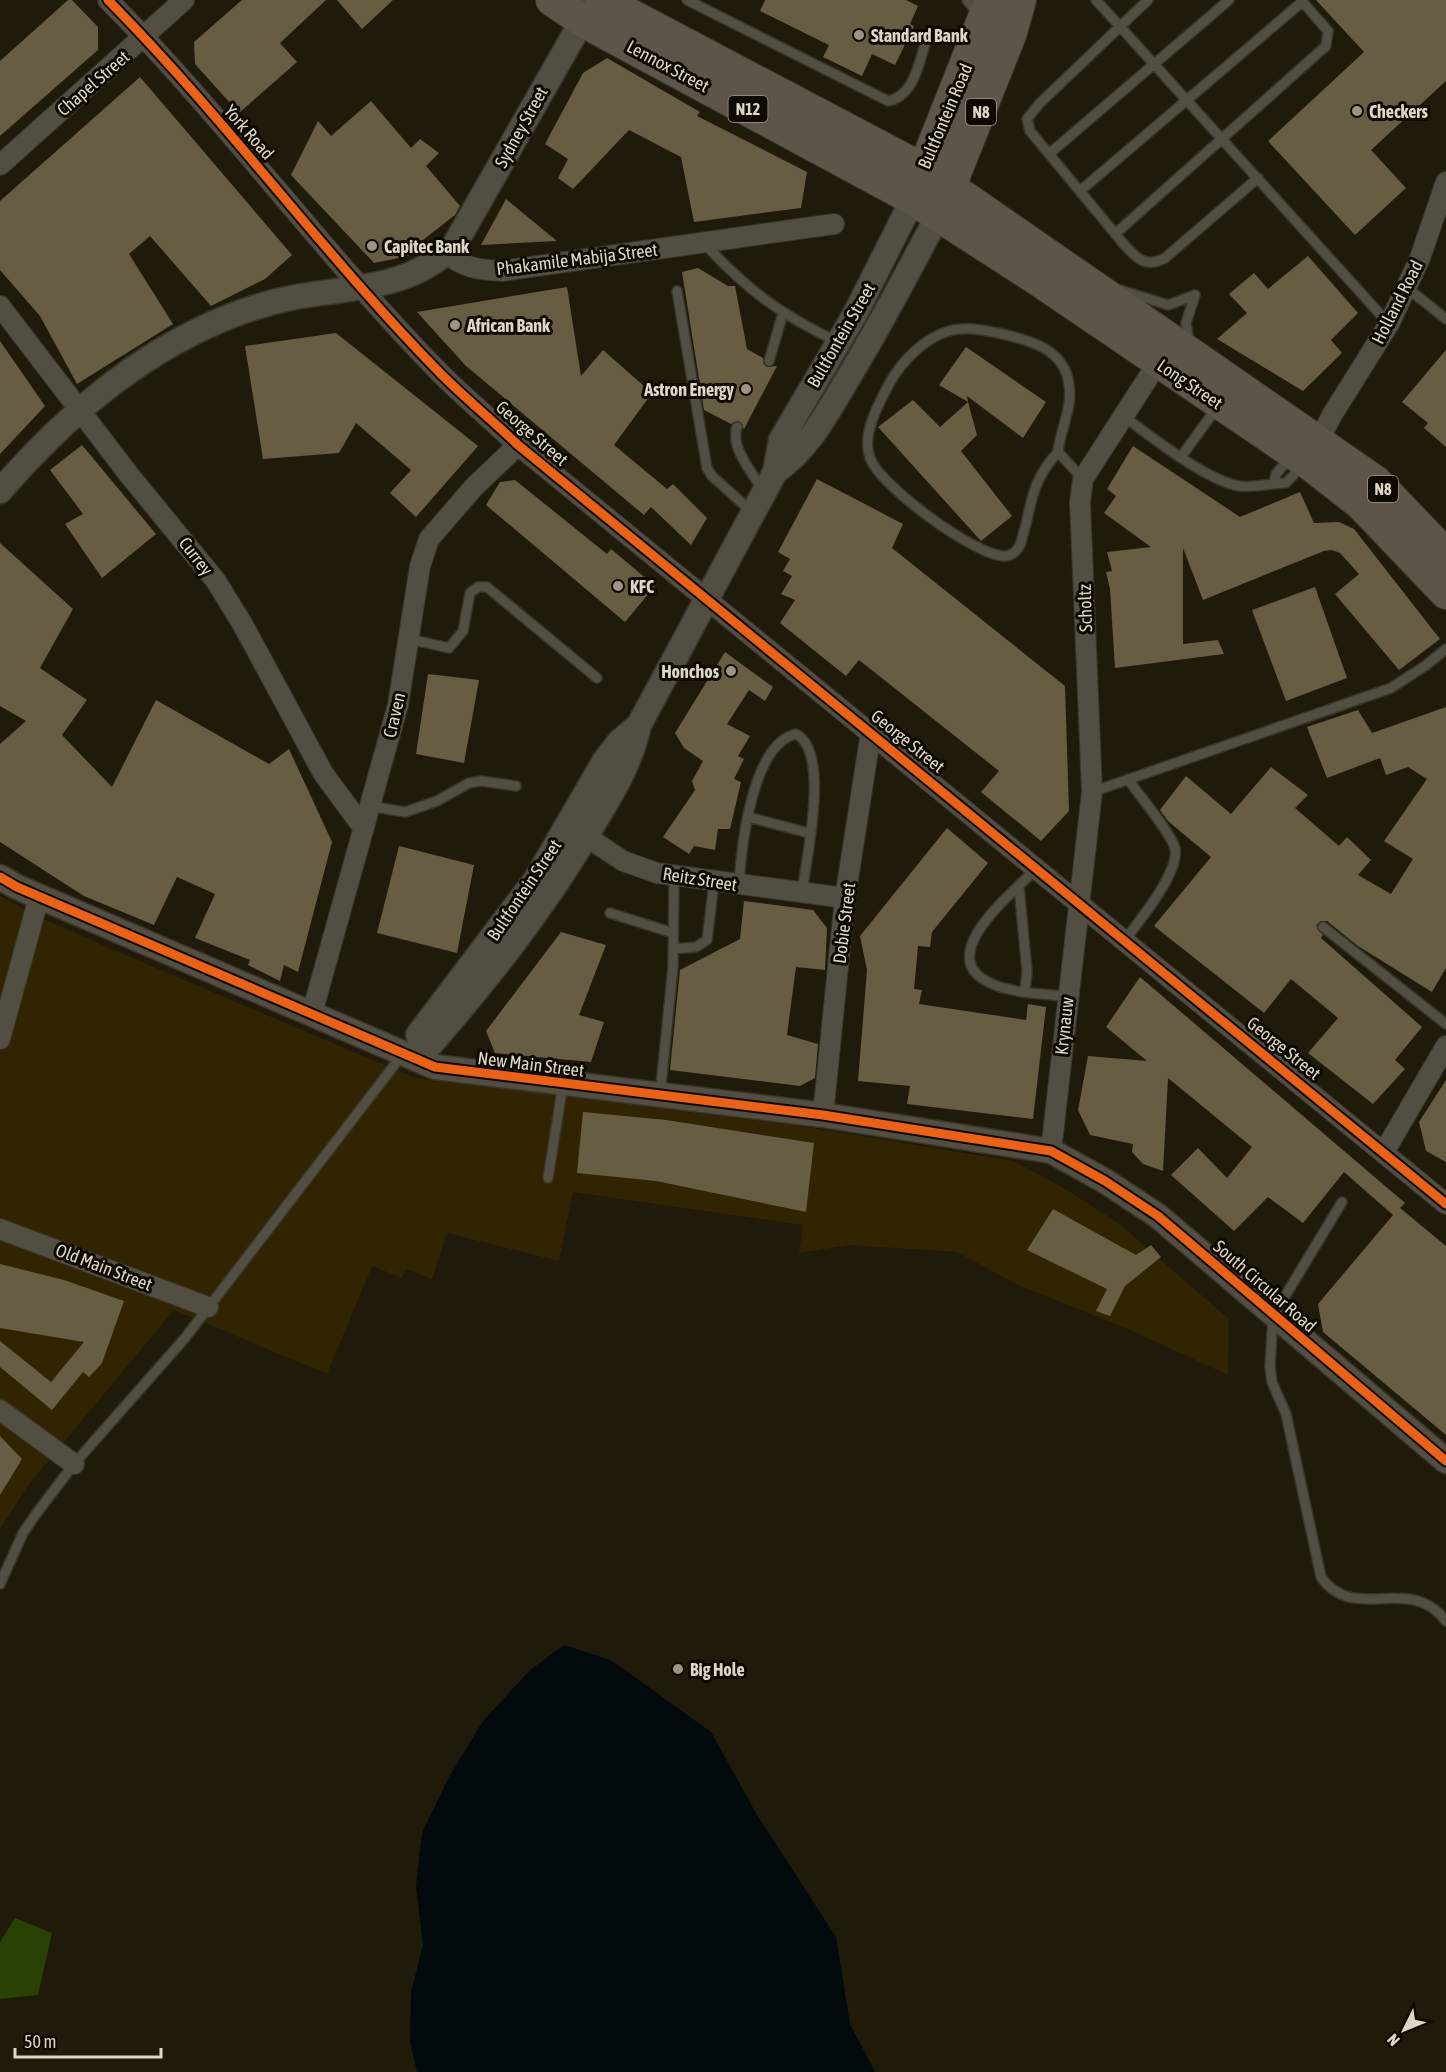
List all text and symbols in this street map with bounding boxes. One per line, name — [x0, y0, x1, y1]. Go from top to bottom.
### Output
place label: Standard Bank — [871, 25, 969, 46]
marker: Standard Bank — [852, 28, 866, 42]
street label: Lennox Street — [623, 36, 713, 96]
street label: Chapel Street — [53, 46, 133, 120]
street label: Bultfontein Road — [913, 60, 977, 172]
street label: Sydney Street — [490, 83, 552, 171]
road number: N12 — [728, 96, 768, 122]
road number: N8 — [966, 99, 996, 125]
street label: York Road — [220, 100, 278, 164]
place label: Checkers — [1369, 101, 1429, 122]
marker: Checkers — [1350, 104, 1364, 118]
place label: Capitec Bank — [384, 236, 470, 257]
marker: Capitec Bank — [365, 239, 379, 253]
street label: Phakamile Mabija Street — [495, 239, 659, 279]
street label: Holland Road — [1367, 257, 1427, 347]
street label: Bultfontein Street — [803, 279, 879, 391]
place label: African Bank — [466, 315, 551, 336]
marker: African Bank — [448, 318, 462, 332]
street label: Long Street — [1154, 355, 1226, 413]
place label: Astron Energy — [643, 379, 735, 400]
marker: Astron Energy — [739, 382, 753, 396]
street label: George Street — [492, 396, 572, 470]
road number: N8 — [1368, 476, 1398, 502]
street label: Currey — [175, 533, 217, 579]
place label: KFC — [630, 576, 654, 597]
marker: KFC — [611, 579, 625, 593]
street label: Scholtz — [1074, 583, 1096, 632]
place label: Honchos — [661, 661, 720, 682]
marker: Honchos — [724, 664, 738, 678]
street label: Craven — [379, 690, 409, 740]
street label: George Street — [867, 705, 949, 777]
street label: Bultfontein Street — [482, 835, 566, 945]
street label: Reitz Street — [661, 863, 739, 895]
street label: Dobie Street — [829, 881, 859, 965]
street label: Krynauw — [1051, 996, 1078, 1056]
street label: George Street — [1243, 1012, 1325, 1084]
street label: New Main Street — [477, 1047, 585, 1081]
street label: South Circular Road — [1209, 1236, 1321, 1336]
street label: Old Main Street — [53, 1239, 155, 1295]
place label: Big Hole — [690, 1659, 745, 1680]
marker: Big Hole — [671, 1662, 685, 1676]
north arrow — [1374, 2000, 1434, 2060]
scale bar — [15, 2021, 160, 2059]
text: 50 m — [24, 2031, 56, 2052]
text: N — [1383, 2031, 1403, 2050]

